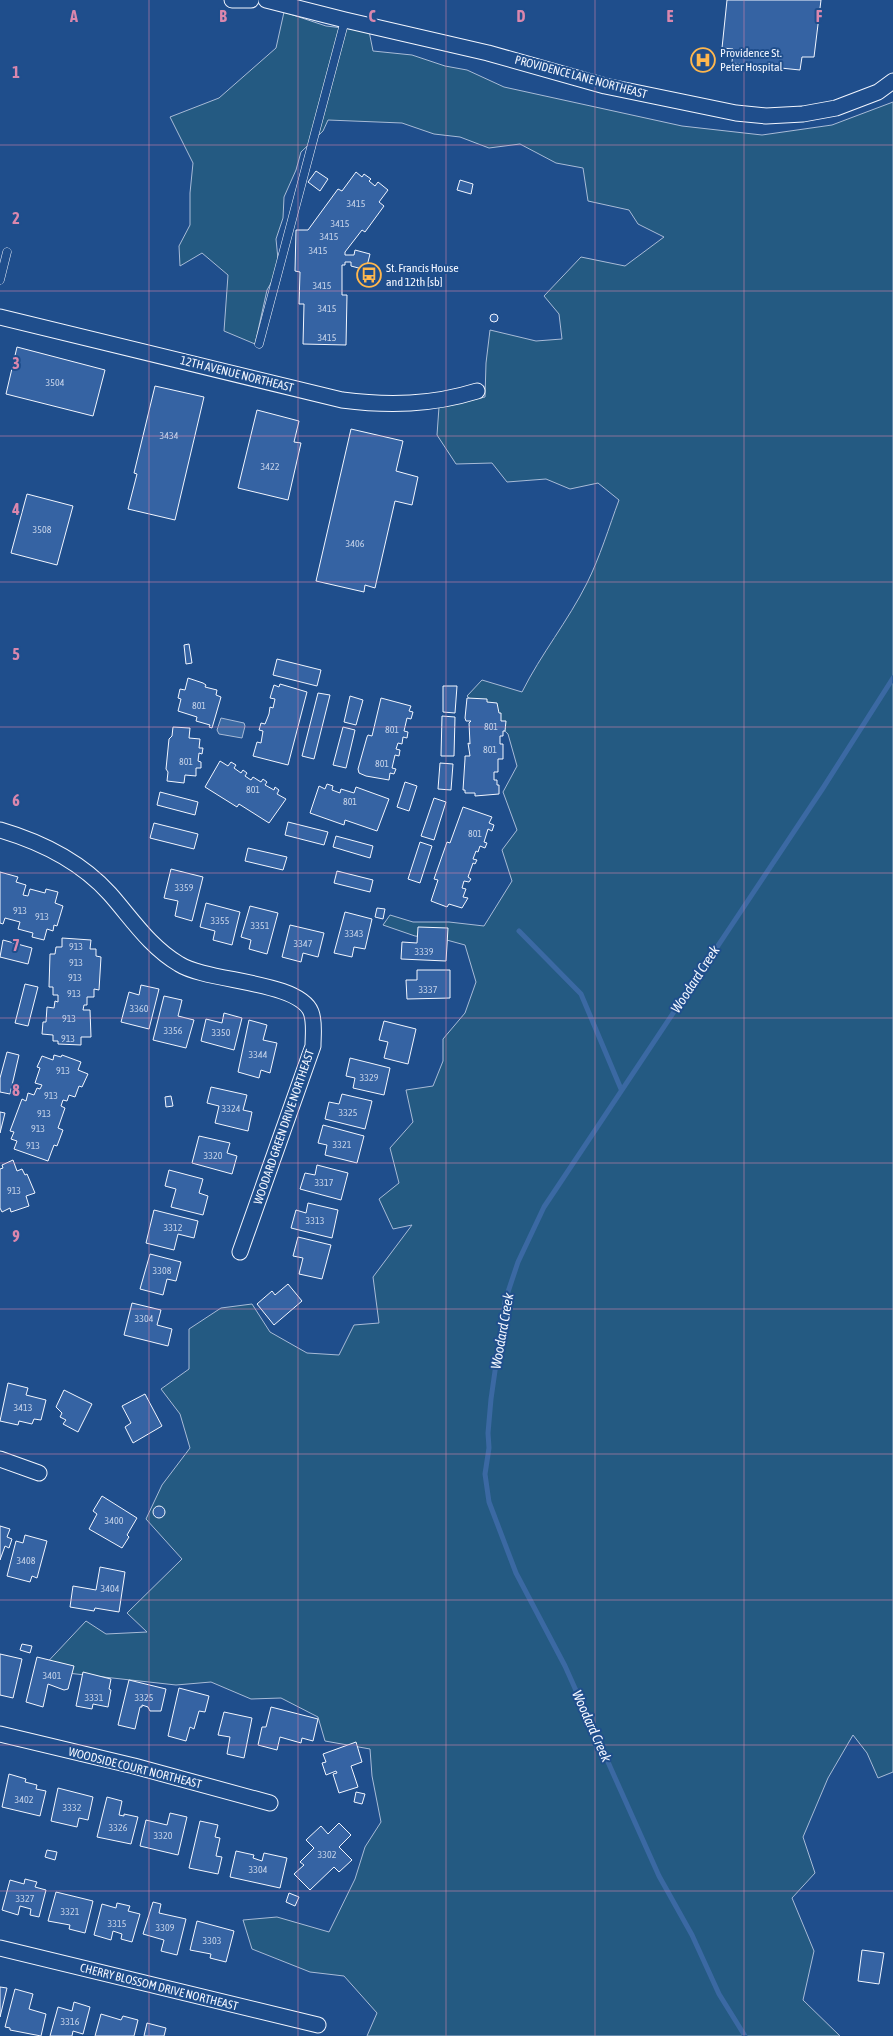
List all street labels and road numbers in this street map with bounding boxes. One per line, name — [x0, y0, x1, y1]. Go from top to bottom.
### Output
street label: PROVIDENCE LANE NORTHEAST — [513, 53, 650, 102]
street label: 12TH AVENUE NORTHEAST — [179, 353, 296, 395]
street label: WOODARD GREEN DRIVE NORTHEAST — [251, 1047, 317, 1206]
street label: WOODSIDE COURT NORTHEAST — [67, 1745, 204, 1792]
street label: CHERRY BLOSSOM DRIVE NORTHEAST — [79, 1961, 240, 2014]

